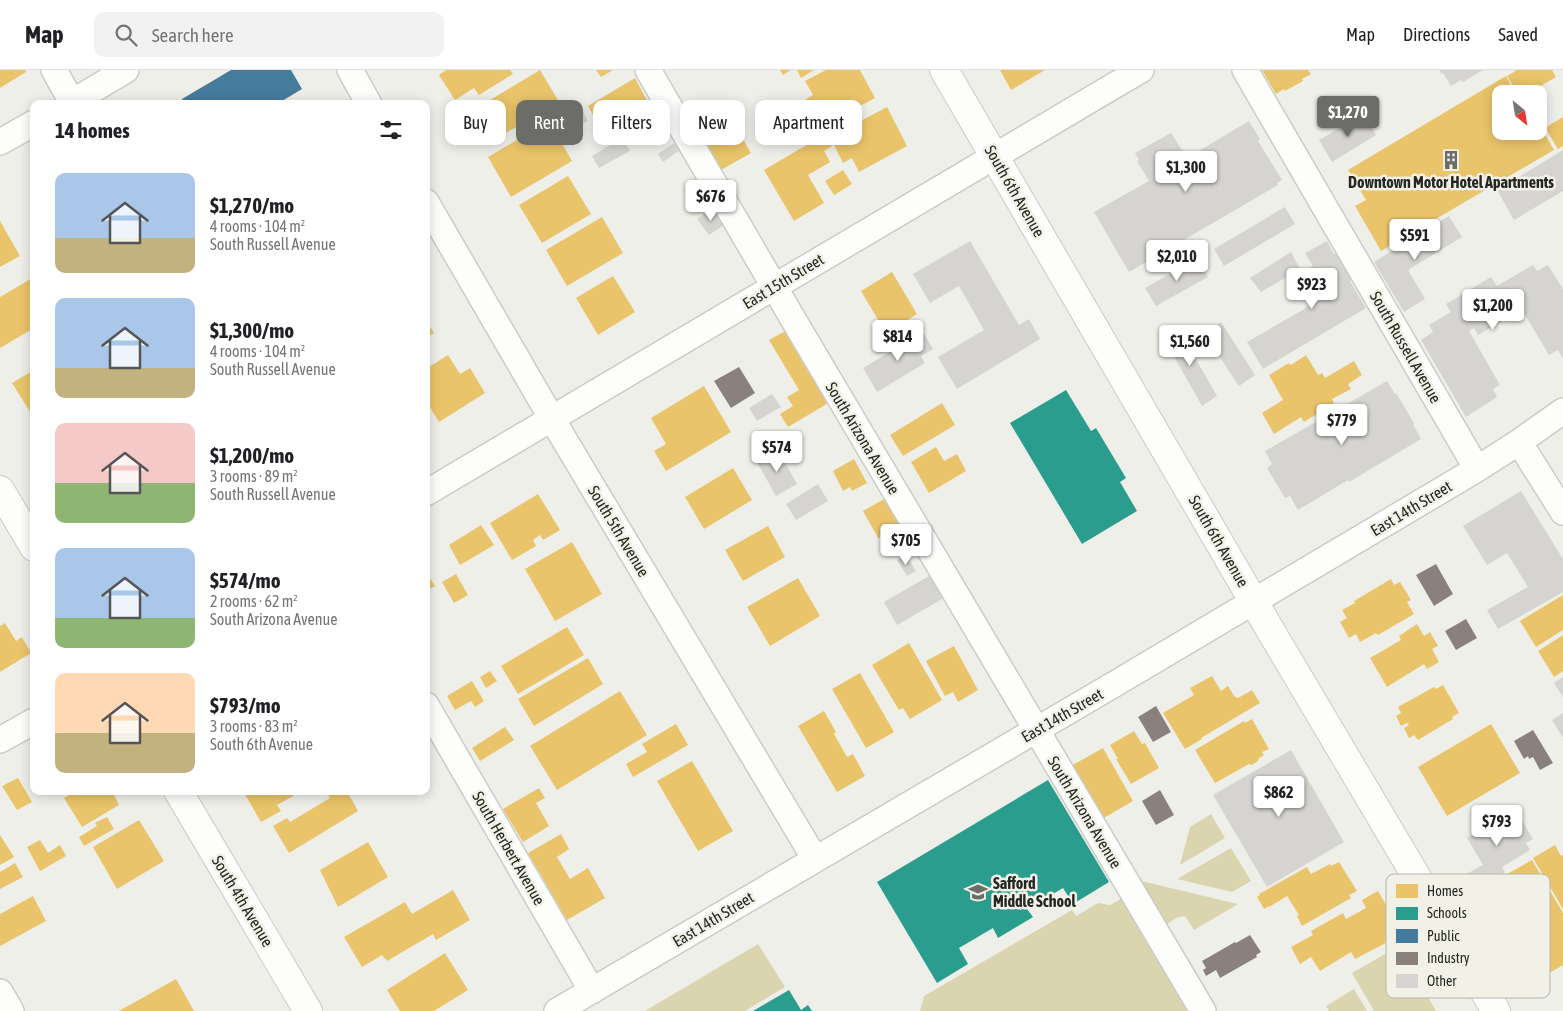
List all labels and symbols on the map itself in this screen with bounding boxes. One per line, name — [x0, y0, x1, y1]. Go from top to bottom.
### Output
north arrow — [1492, 85, 1548, 140]
pin: $1,270 — [1307, 96, 1389, 138]
street label: South 6th Avenue — [981, 142, 1049, 240]
building icon: Downtown Motor Hotel Apartments — [1440, 149, 1462, 171]
pin: $1,300 — [1145, 150, 1227, 193]
place label: Downtown Motor Hotel Apartments — [1348, 173, 1554, 191]
pin: $676 — [681, 180, 741, 222]
pin: $591 — [1385, 218, 1445, 261]
pin: $2,010 — [1136, 240, 1218, 282]
street label: East 15th Street — [739, 250, 827, 312]
pin: $923 — [1282, 268, 1342, 310]
street label: South Russell Avenue — [1367, 288, 1445, 406]
pin: $1,200 — [1452, 288, 1534, 331]
pin: $814 — [868, 320, 928, 362]
pin: $1,560 — [1149, 324, 1231, 367]
street label: South Arizona Avenue — [822, 379, 904, 497]
pin: $779 — [1312, 404, 1372, 446]
pin: $574 — [747, 430, 807, 473]
street label: East 14th Street — [1367, 477, 1455, 539]
street label: South 5th Avenue — [585, 482, 653, 580]
street label: South 6th Avenue — [1185, 492, 1253, 590]
pin: $705 — [876, 524, 936, 566]
street label: East 14th Street — [1018, 684, 1106, 746]
street label: South Arizona Avenue — [1044, 753, 1126, 871]
pin: $862 — [1249, 776, 1309, 818]
street label: South Herbert Avenue — [469, 788, 549, 908]
pin: $793 — [1467, 804, 1527, 847]
street label: South 4th Avenue — [209, 852, 277, 950]
place label: Safford Middle School — [993, 874, 1077, 910]
legend — [1386, 874, 1550, 998]
school or university icon: Safford Middle School — [967, 881, 989, 903]
text: Homes — [1427, 883, 1463, 899]
street label: East 14th Street — [669, 888, 757, 950]
text: Schools — [1427, 905, 1467, 921]
text: Public — [1427, 928, 1460, 944]
text: Industry — [1427, 950, 1470, 966]
text: Other — [1427, 973, 1457, 989]

